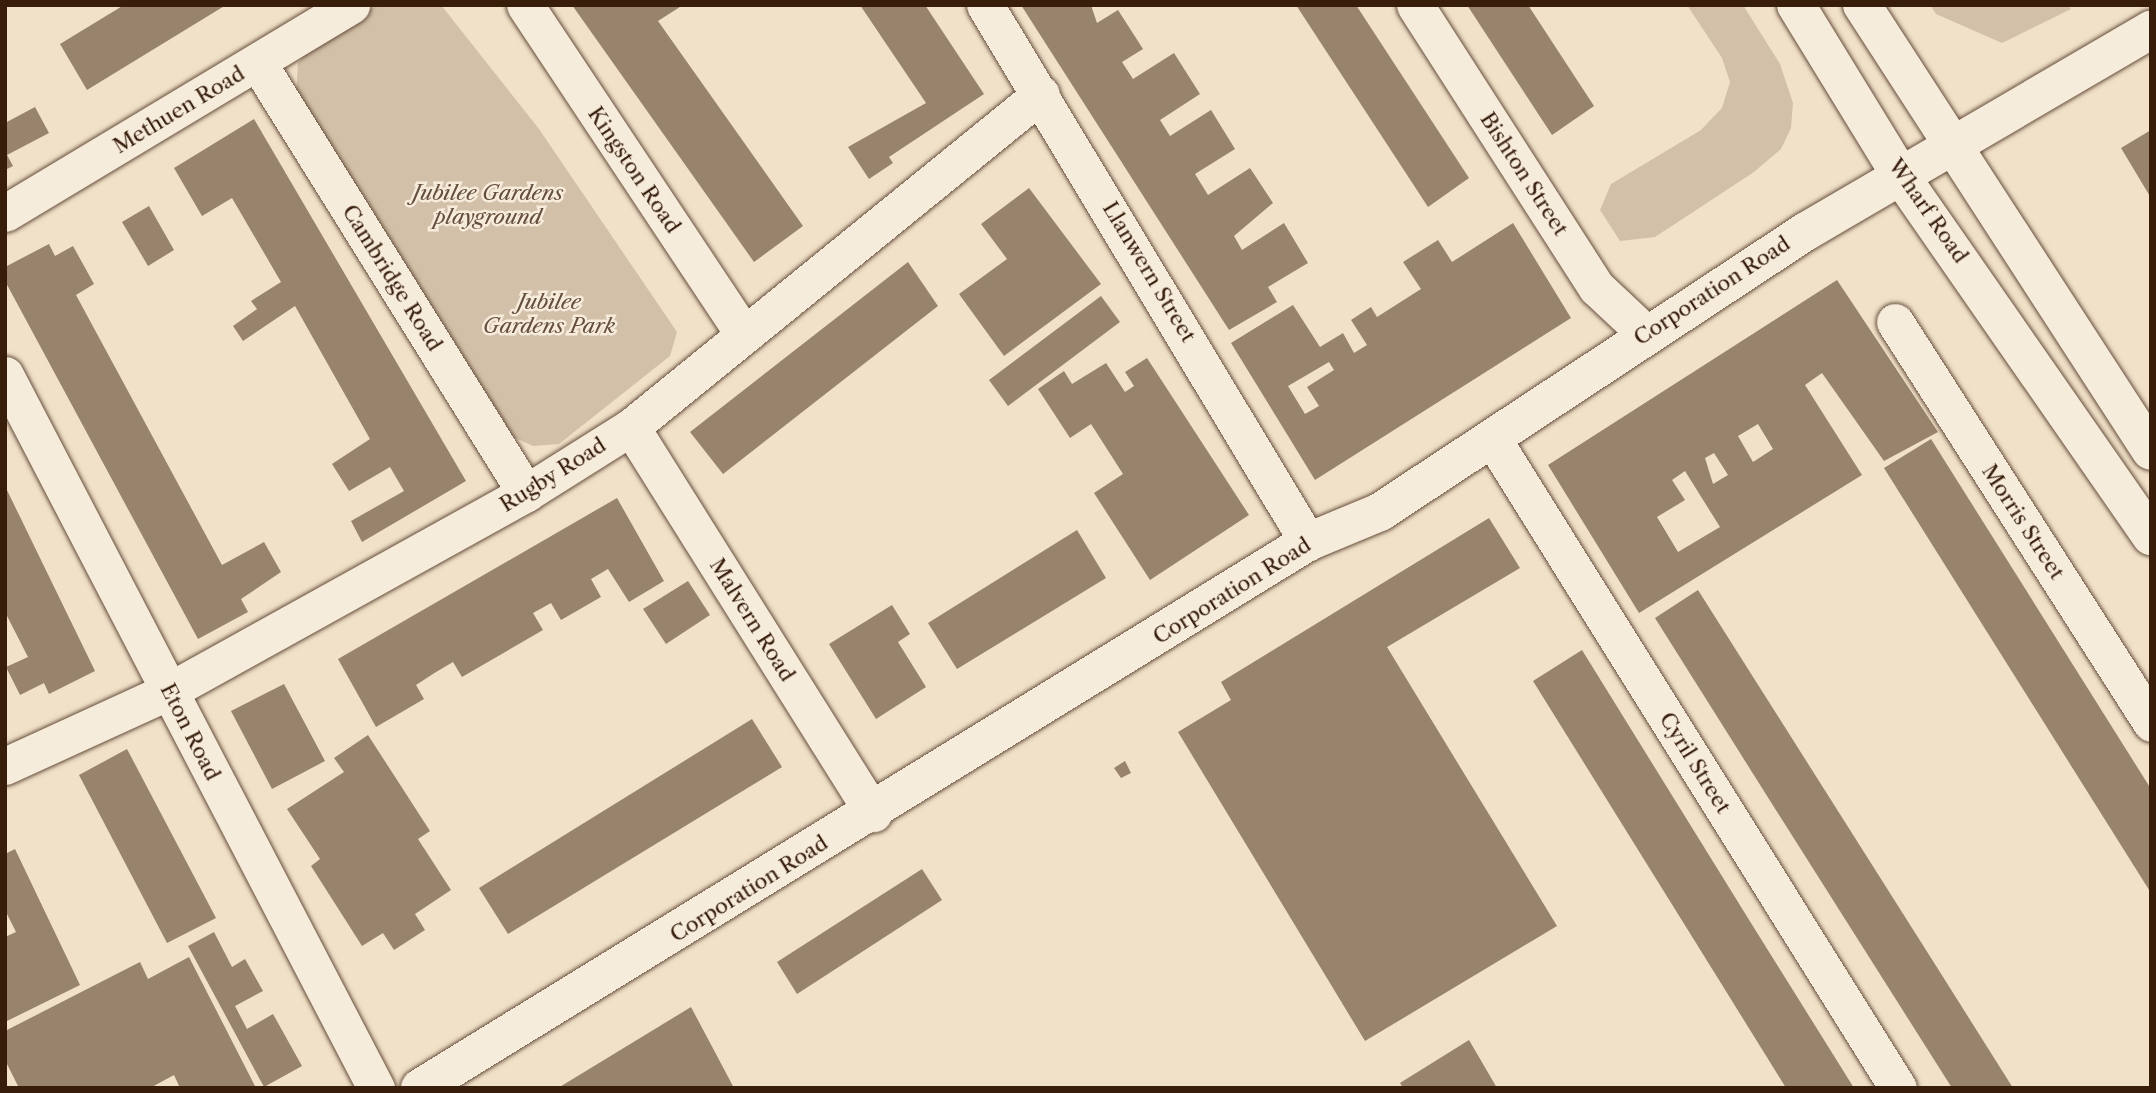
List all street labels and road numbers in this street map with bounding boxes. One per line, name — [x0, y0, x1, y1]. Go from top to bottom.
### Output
street label: Methuen Road — [109, 61, 249, 159]
street label: Kingston Road — [582, 102, 686, 238]
street label: Bishton Street — [1475, 108, 1573, 240]
street label: Wharf Road — [1883, 154, 1973, 268]
street label: Llanwern Street — [1097, 197, 1201, 347]
street label: Cambridge Road — [337, 200, 447, 356]
street label: Corporation Road — [1629, 231, 1795, 351]
street label: Rugby Road — [495, 432, 611, 518]
street label: Morris Street — [1977, 460, 2069, 584]
street label: Corporation Road — [1149, 532, 1315, 650]
street label: Malvern Road — [704, 554, 800, 686]
street label: Eton Road — [155, 679, 225, 785]
street label: Cyril Street — [1654, 708, 1736, 818]
street label: Corporation Road — [666, 830, 832, 948]

